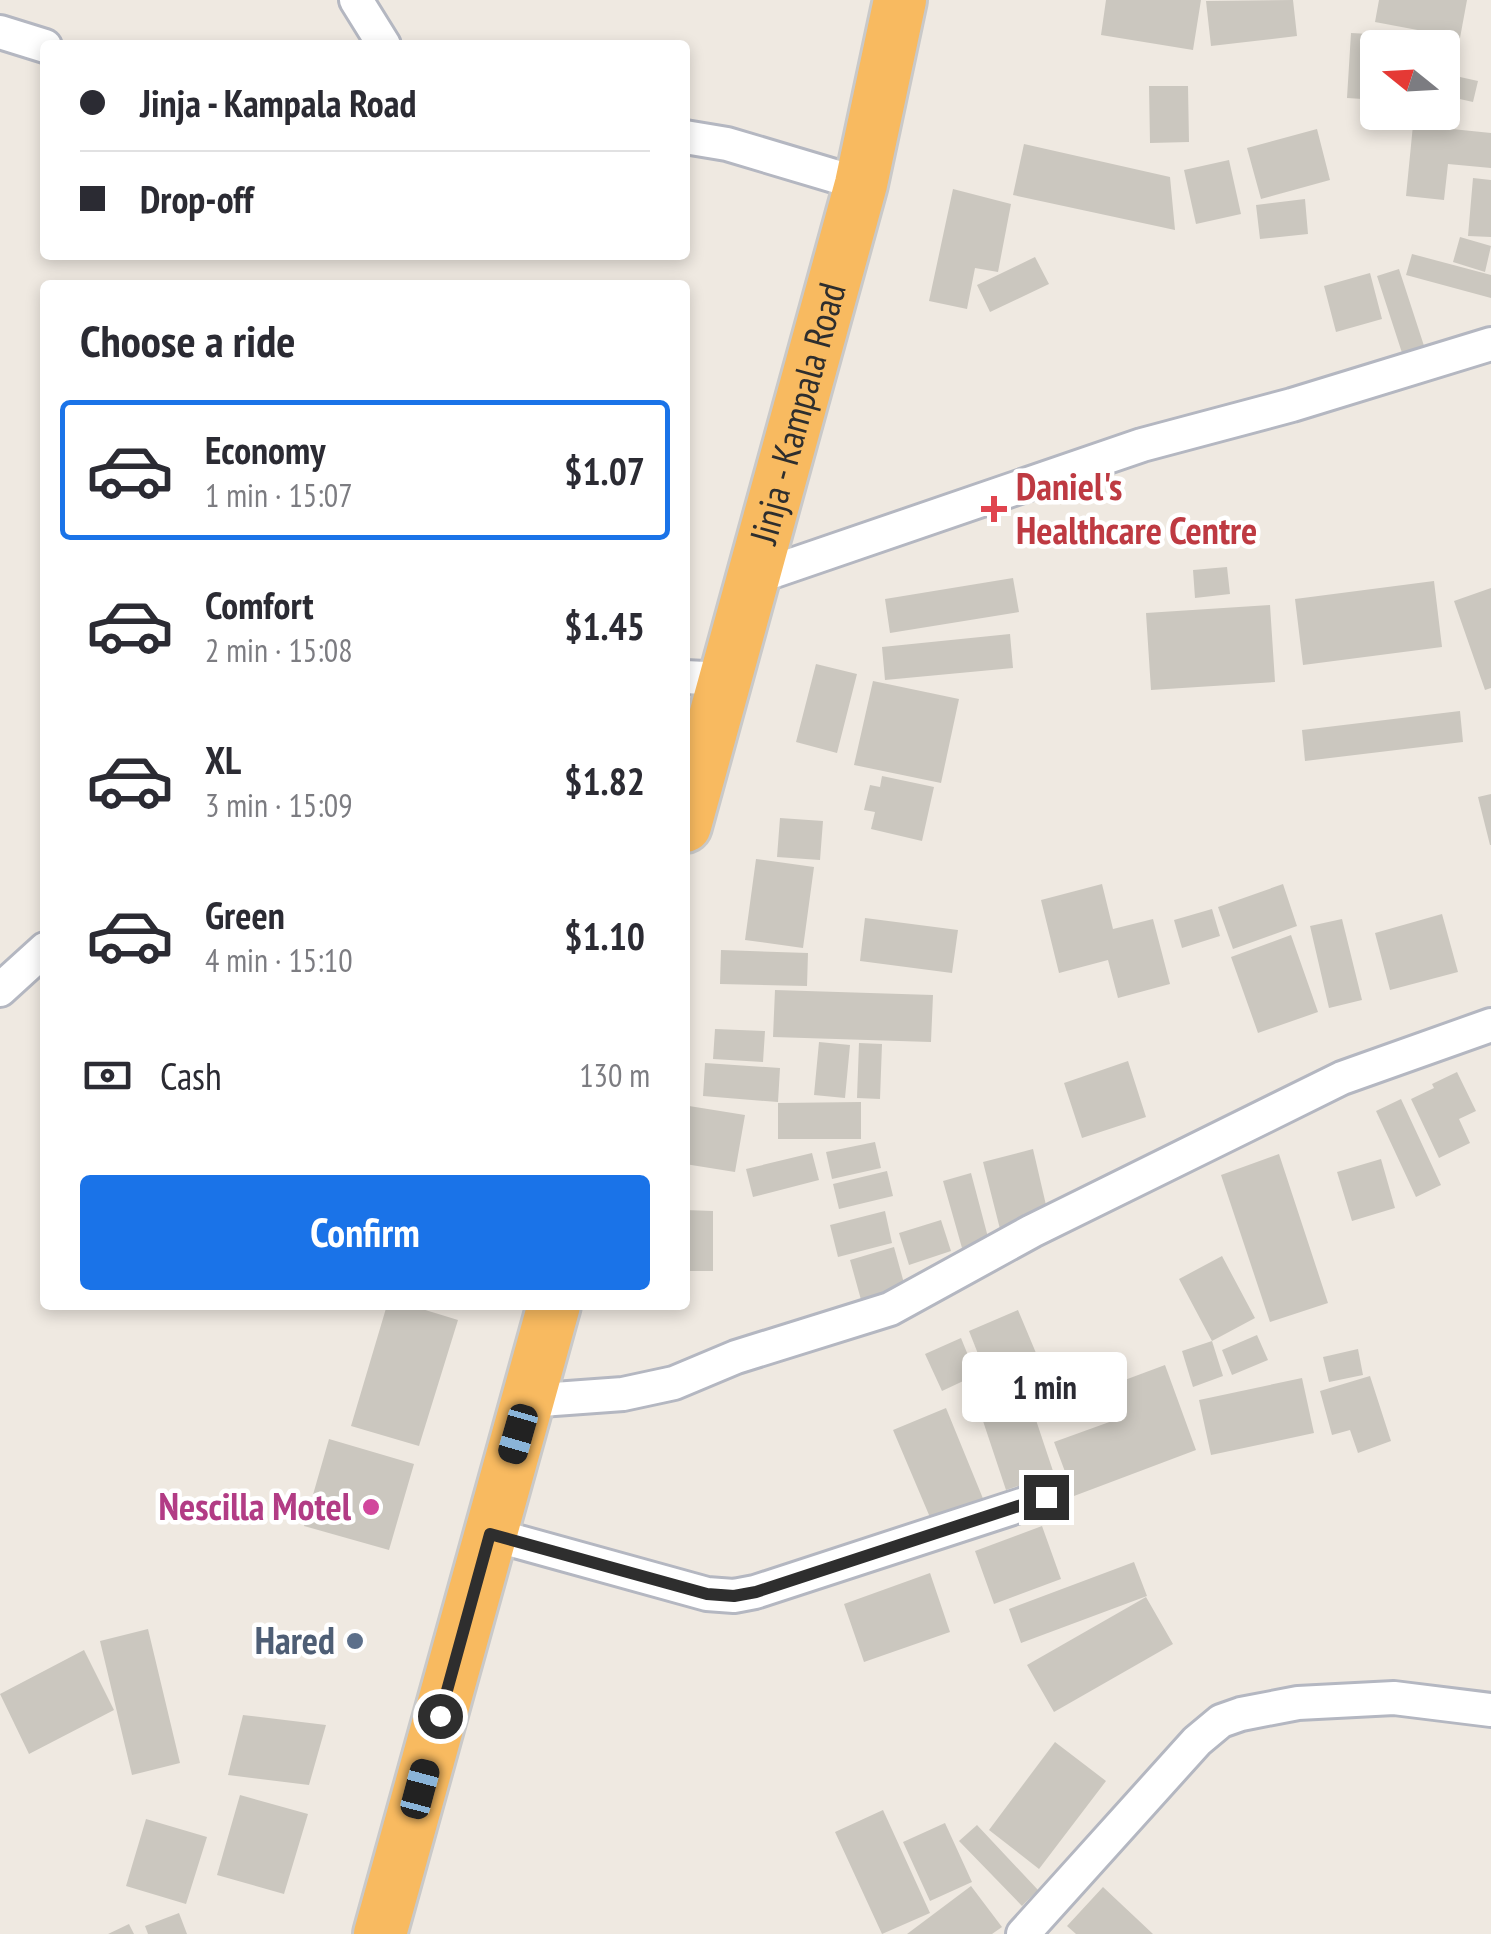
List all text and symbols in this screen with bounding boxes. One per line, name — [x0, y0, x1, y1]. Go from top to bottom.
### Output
north arrow — [1360, 30, 1460, 130]
map controls — [1360, 30, 1460, 130]
text: Jinja - Kampala Road — [140, 78, 416, 127]
text: Drop-off — [140, 174, 254, 223]
street label: Jinja - Kampala Road — [737, 277, 856, 550]
text: Choose a ride — [80, 311, 295, 369]
icon: car — [85, 425, 175, 515]
text: Economy — [205, 425, 325, 474]
text: $1.07 — [564, 446, 645, 495]
place label: Daniel's Healthcare Centre — [1016, 461, 1257, 554]
text: 1 min · 15:07 — [205, 474, 353, 516]
marker: Daniel's Healthcare Centre — [981, 496, 1007, 522]
icon: car — [85, 580, 175, 670]
text: Comfort — [205, 580, 314, 629]
text: $1.45 — [564, 601, 645, 650]
text: 2 min · 15:08 — [205, 629, 353, 671]
icon: car — [85, 735, 175, 825]
text: XL — [205, 735, 241, 784]
text: $1.82 — [564, 756, 645, 805]
text: 3 min · 15:09 — [205, 784, 353, 826]
icon: car — [85, 890, 175, 980]
text: Green — [205, 890, 285, 939]
text: $1.10 — [564, 911, 645, 960]
text: 4 min · 15:10 — [205, 939, 353, 981]
icon: cash — [80, 1048, 135, 1103]
text: Cash — [160, 1051, 222, 1100]
text: 130 m — [579, 1054, 650, 1096]
button: Confirm — [80, 1175, 650, 1290]
callout: 1 min — [964, 1352, 1128, 1422]
text: 1 min — [1012, 1366, 1077, 1408]
car — [495, 1401, 541, 1467]
route end — [1024, 1475, 1069, 1520]
place label: Nescilla Motel — [158, 1481, 352, 1530]
marker: Nescilla Motel — [360, 1496, 382, 1518]
place label: Hared — [255, 1615, 335, 1664]
marker: Hared — [344, 1630, 366, 1652]
route start — [418, 1694, 463, 1739]
car — [398, 1756, 442, 1822]

